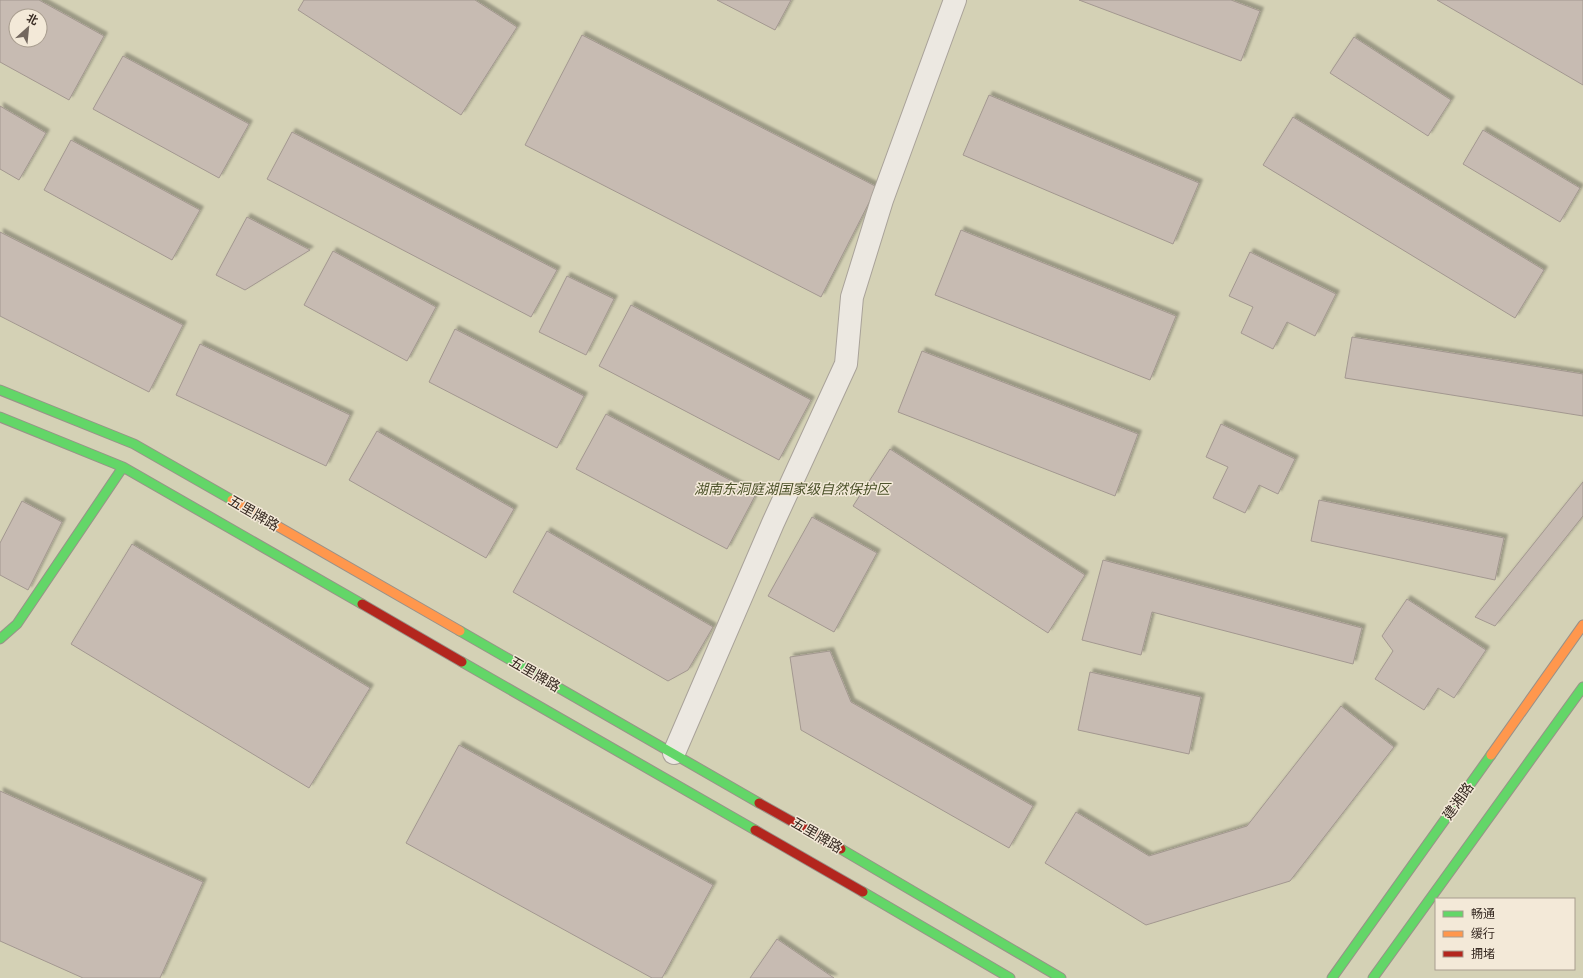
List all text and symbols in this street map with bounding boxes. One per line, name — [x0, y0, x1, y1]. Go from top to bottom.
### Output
north arrow — [8, 8, 48, 48]
text: 北 — [25, 11, 40, 27]
park label: 湖南东洞庭湖国家级自然保护区 — [694, 482, 892, 497]
street label: 五里牌路 — [226, 492, 282, 534]
street label: 五里牌路 — [507, 653, 563, 695]
street label: 建湘路 — [1440, 780, 1477, 823]
street label: 五里牌路 — [789, 814, 845, 856]
legend — [1435, 898, 1575, 970]
text: 畅通 — [1471, 907, 1495, 921]
text: 缓行 — [1471, 927, 1495, 941]
text: 拥堵 — [1471, 947, 1495, 961]

